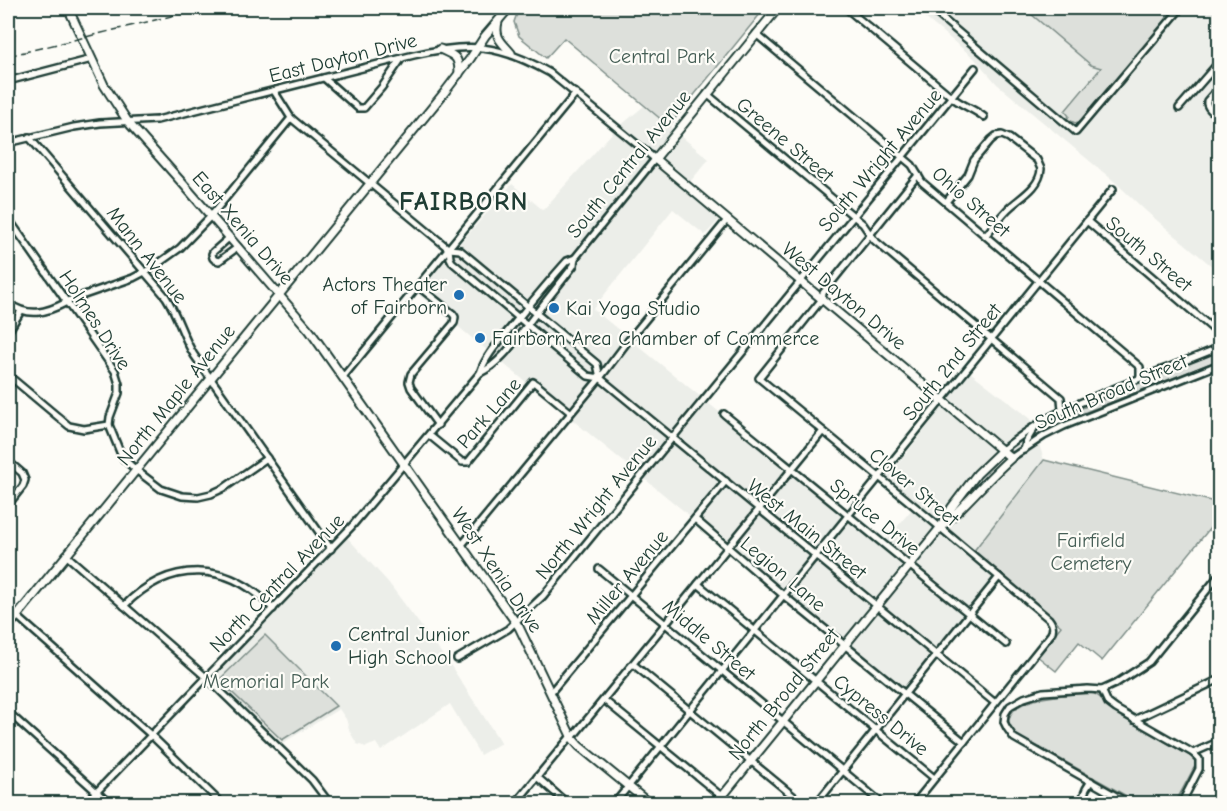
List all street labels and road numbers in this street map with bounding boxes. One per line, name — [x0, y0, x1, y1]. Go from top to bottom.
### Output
street label: East Dayton Drive — [267, 29, 419, 87]
street label: South Wright Avenue — [814, 84, 946, 236]
street label: South Central Avenue — [562, 85, 696, 243]
street label: Greene Street — [732, 93, 839, 188]
street label: Ohio Street — [927, 162, 1016, 243]
street label: East Xenia Drive — [188, 167, 298, 289]
street label: Mann Avenue — [102, 202, 192, 308]
street label: South Street — [1101, 211, 1198, 297]
street label: West Dayton Drive — [777, 237, 911, 355]
street label: Holmes Drive — [54, 266, 136, 374]
street label: South 2nd Street — [898, 298, 1007, 425]
street label: North Maple Avenue — [112, 320, 240, 470]
street label: South Broad Street — [1031, 349, 1192, 434]
street label: Park Lane — [452, 373, 526, 453]
street label: North Wright Avenue — [531, 430, 661, 584]
street label: Clover Street — [865, 443, 964, 532]
street label: West Main Street — [743, 474, 872, 585]
street label: Spruce Drive — [825, 474, 925, 560]
street label: West Xenia Drive — [447, 503, 547, 637]
street label: North Central Avenue — [205, 509, 349, 657]
street label: Miller Avenue — [581, 525, 673, 629]
street label: Legion Lane — [736, 532, 830, 616]
street label: Middle Street — [658, 595, 761, 686]
street label: North Broad Street — [724, 622, 845, 765]
street label: Cypress Drive — [829, 670, 933, 760]

